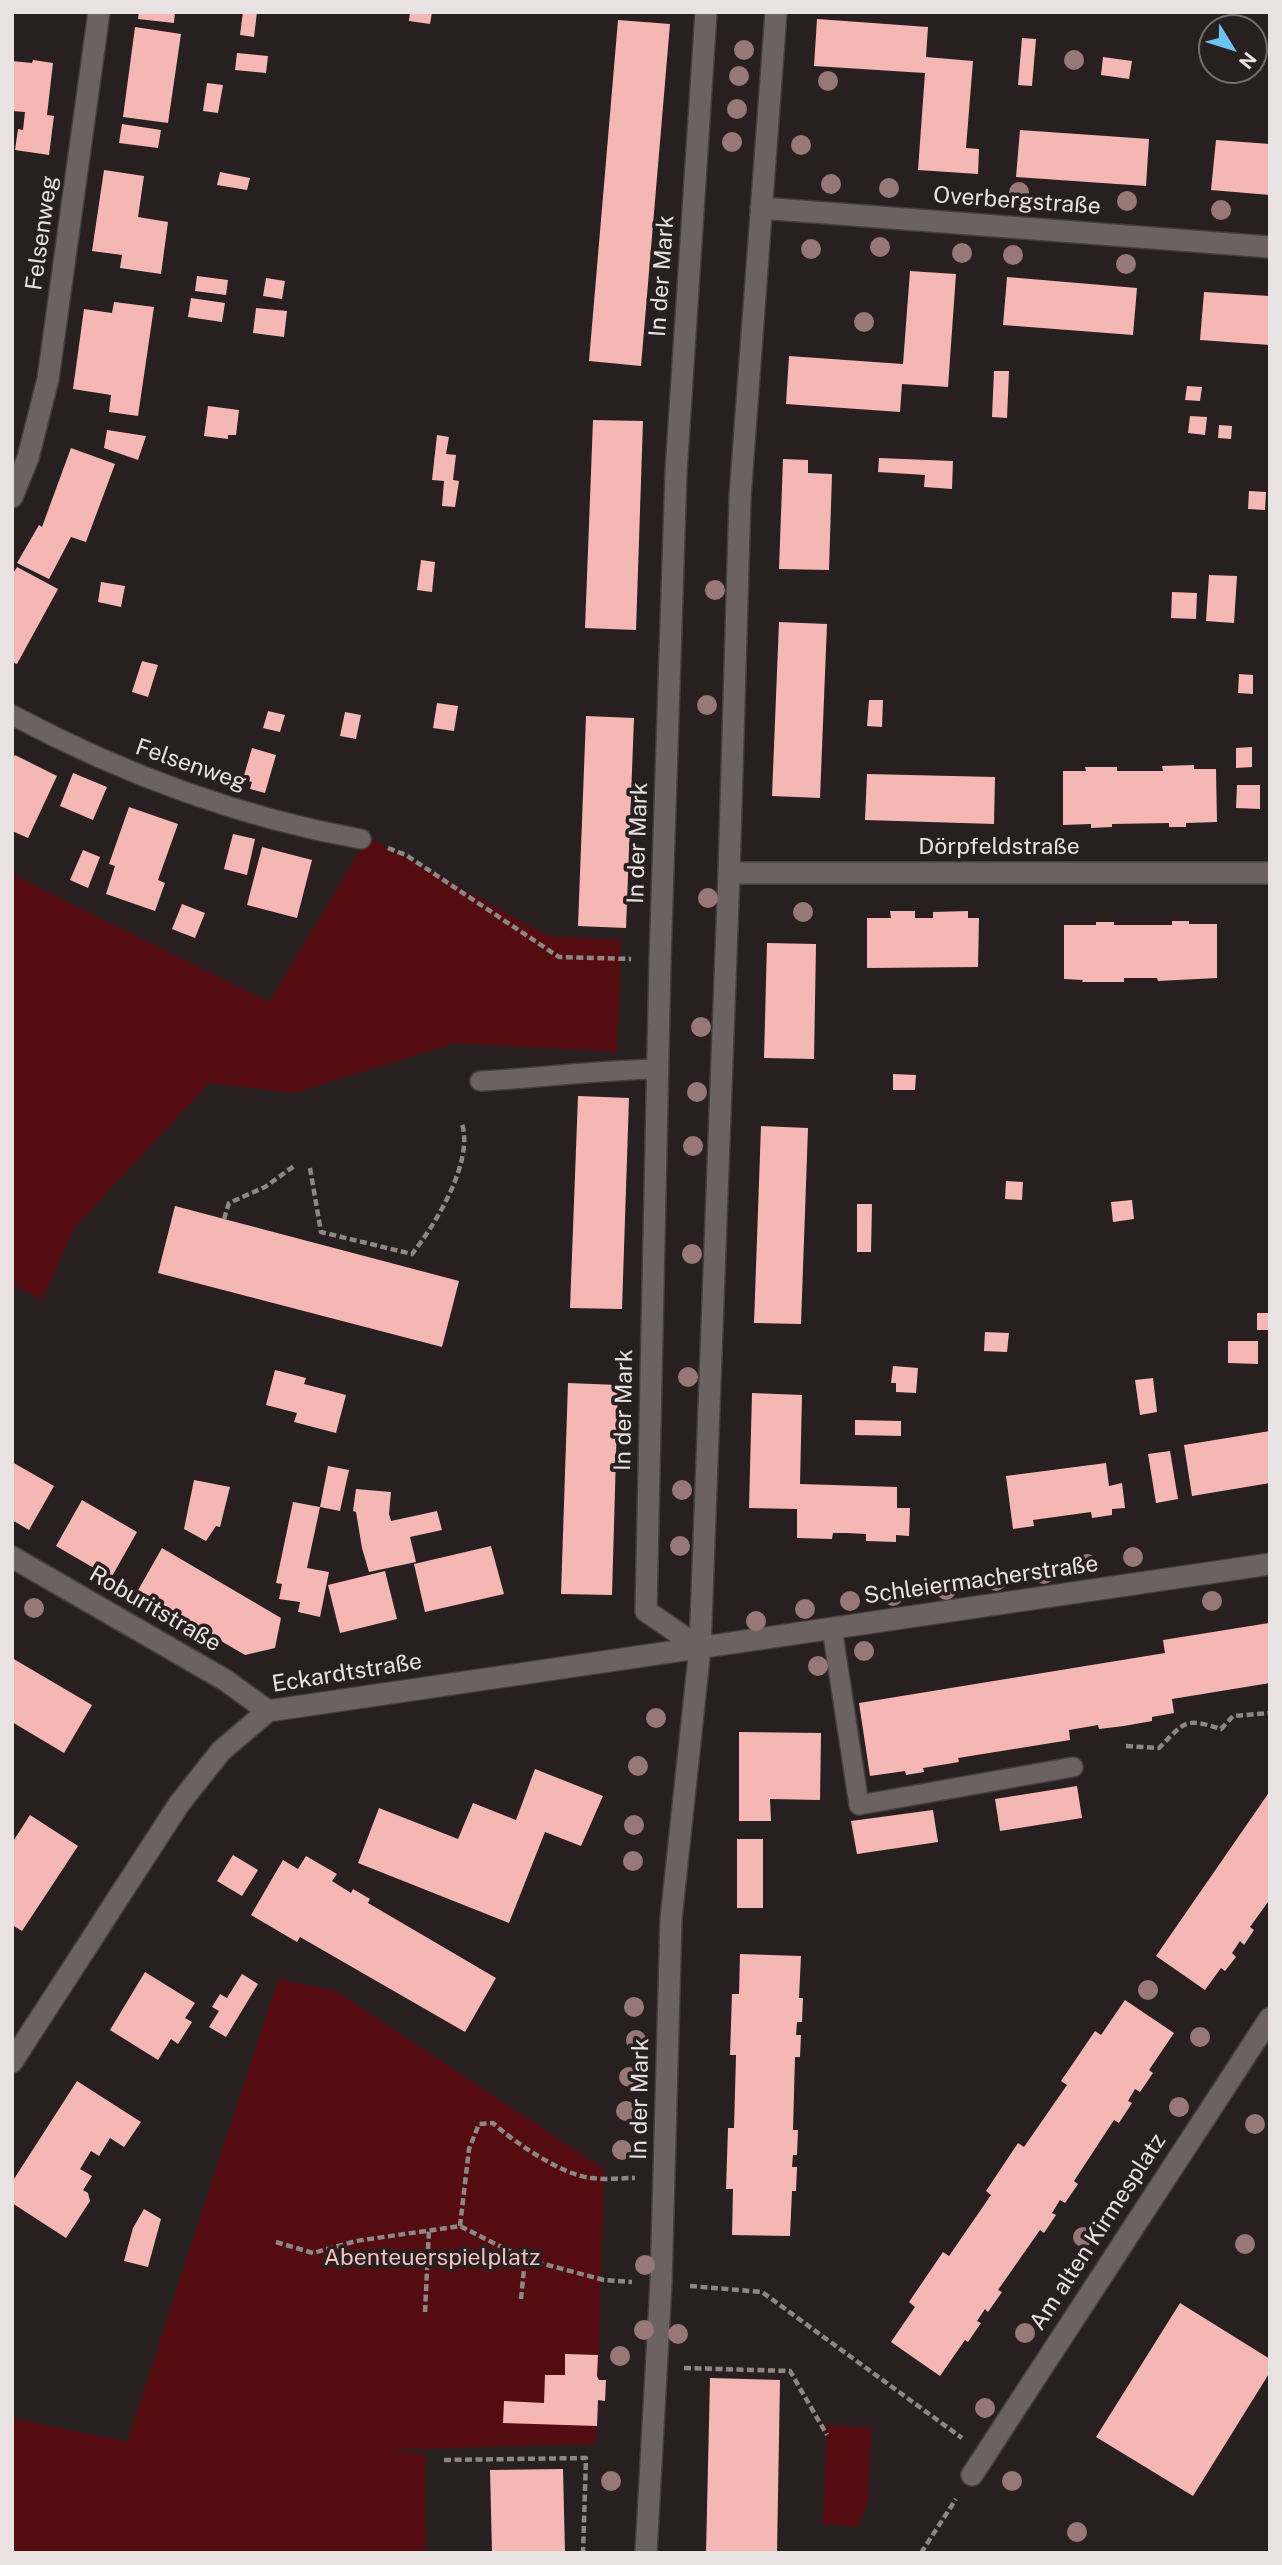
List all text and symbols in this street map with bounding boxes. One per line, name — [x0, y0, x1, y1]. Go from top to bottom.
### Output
north arrow — [1198, 14, 1268, 84]
text: N — [1235, 48, 1261, 73]
street label: Felsenweg — [20, 174, 64, 292]
street label: Overbergstraße — [932, 181, 1102, 221]
street label: In der Mark — [644, 214, 680, 338]
street label: Felsenweg — [132, 733, 250, 797]
street label: In der Mark — [622, 782, 654, 904]
street label: Dörpfeldstraße — [918, 833, 1080, 861]
street label: In der Mark — [609, 1349, 639, 1471]
street label: Schleiermacherstraße — [862, 1550, 1100, 1610]
street label: Roburitstraße — [84, 1560, 226, 1658]
street label: Eckardtstraße — [270, 1648, 424, 1698]
street label: In der Mark — [625, 2038, 655, 2160]
street label: Am alten Kirmesplatz — [1024, 2129, 1172, 2335]
park label: Abenteuerspielplatz — [324, 2244, 540, 2272]

